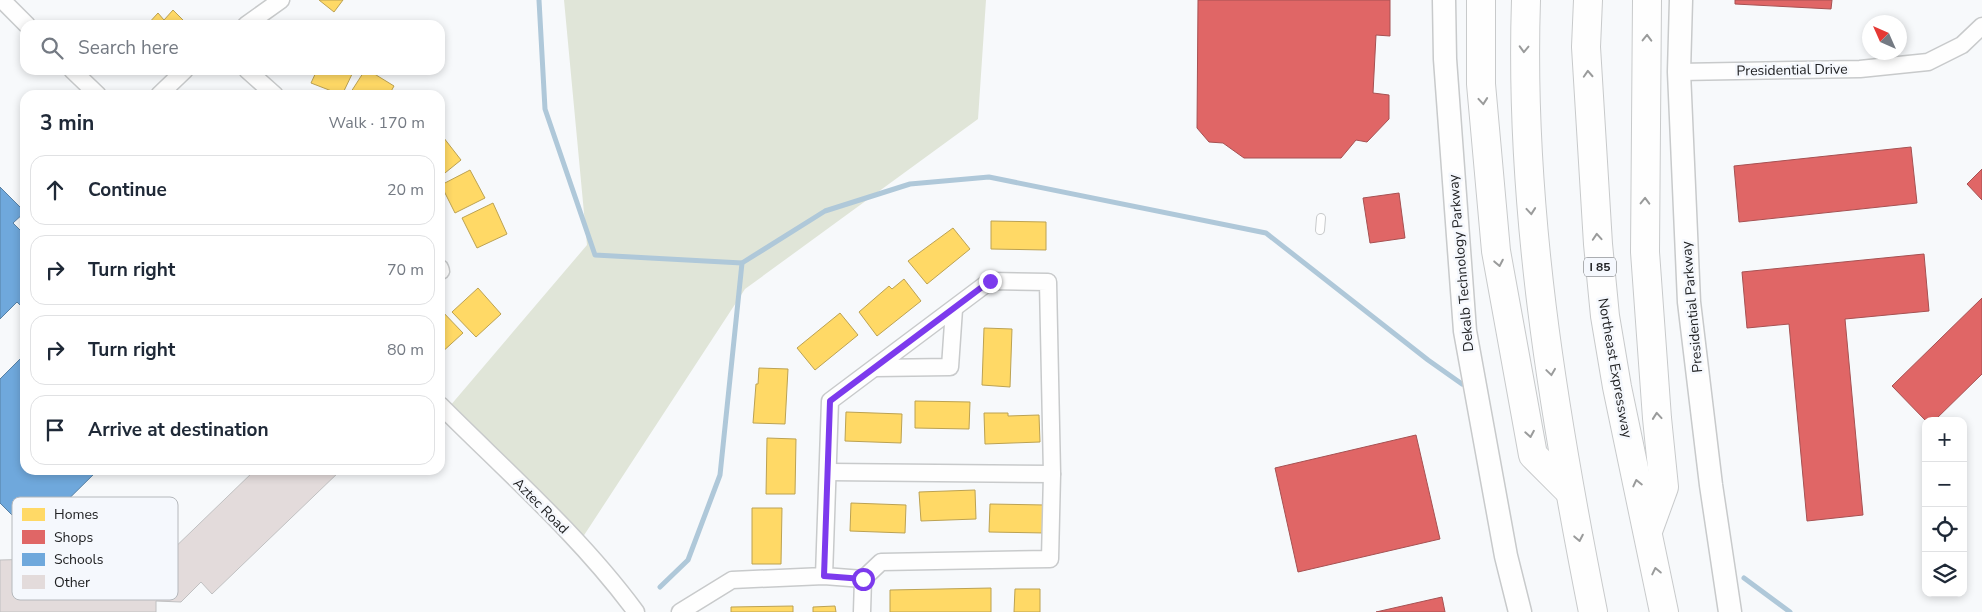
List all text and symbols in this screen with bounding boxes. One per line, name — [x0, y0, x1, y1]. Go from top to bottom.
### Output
north arrow — [1862, 15, 1907, 60]
search box — [20, 20, 445, 75]
icon: search — [38, 34, 66, 62]
one-way arrow — [1642, 34, 1652, 42]
text: Search here — [78, 35, 179, 61]
one-way arrow — [1519, 45, 1529, 53]
street label: Presidential Drive — [1736, 60, 1848, 80]
one-way arrow — [1582, 70, 1593, 78]
one-way arrow — [1477, 97, 1488, 105]
text: 3 min — [40, 109, 94, 137]
text: Walk · 170 m — [329, 112, 425, 134]
street label: Dekalb Technology Parkway — [1444, 173, 1478, 352]
icon: ahead — [41, 176, 69, 204]
text: Continue — [88, 177, 167, 203]
text: 20 m — [387, 179, 424, 201]
one-way arrow — [1640, 197, 1650, 204]
one-way arrow — [1525, 207, 1536, 215]
one-way arrow — [1592, 232, 1603, 240]
street label: Presidential Parkway — [1677, 240, 1707, 374]
icon: right — [41, 256, 69, 284]
text: Turn right — [88, 257, 175, 283]
one-way arrow — [1493, 258, 1503, 267]
road number: I 85 — [1584, 258, 1616, 276]
text: 70 m — [387, 259, 424, 281]
route end — [979, 270, 1002, 293]
street label: Northeast Expressway — [1593, 296, 1637, 440]
icon: right — [41, 336, 69, 364]
text: Turn right — [88, 337, 175, 363]
text: 80 m — [387, 339, 424, 361]
one-way arrow — [1546, 368, 1556, 377]
one-way arrow — [1652, 411, 1663, 419]
icon: arrive — [41, 416, 69, 444]
text: Arrive at destination — [88, 417, 269, 443]
map controls — [1922, 417, 1967, 597]
button: + — [1922, 417, 1967, 462]
one-way arrow — [1524, 429, 1534, 438]
button: − — [1922, 462, 1967, 507]
street label: Aztec Road — [509, 474, 573, 538]
one-way arrow — [1632, 479, 1643, 488]
legend — [12, 497, 178, 600]
text: Homes — [54, 505, 99, 524]
button: locate — [1922, 507, 1967, 552]
text: Shops — [54, 528, 94, 547]
one-way arrow — [1573, 534, 1583, 543]
text: Schools — [54, 550, 104, 569]
button: layers — [1922, 552, 1967, 597]
one-way arrow — [1651, 567, 1662, 576]
route start — [852, 568, 875, 591]
text: Other — [54, 573, 90, 592]

